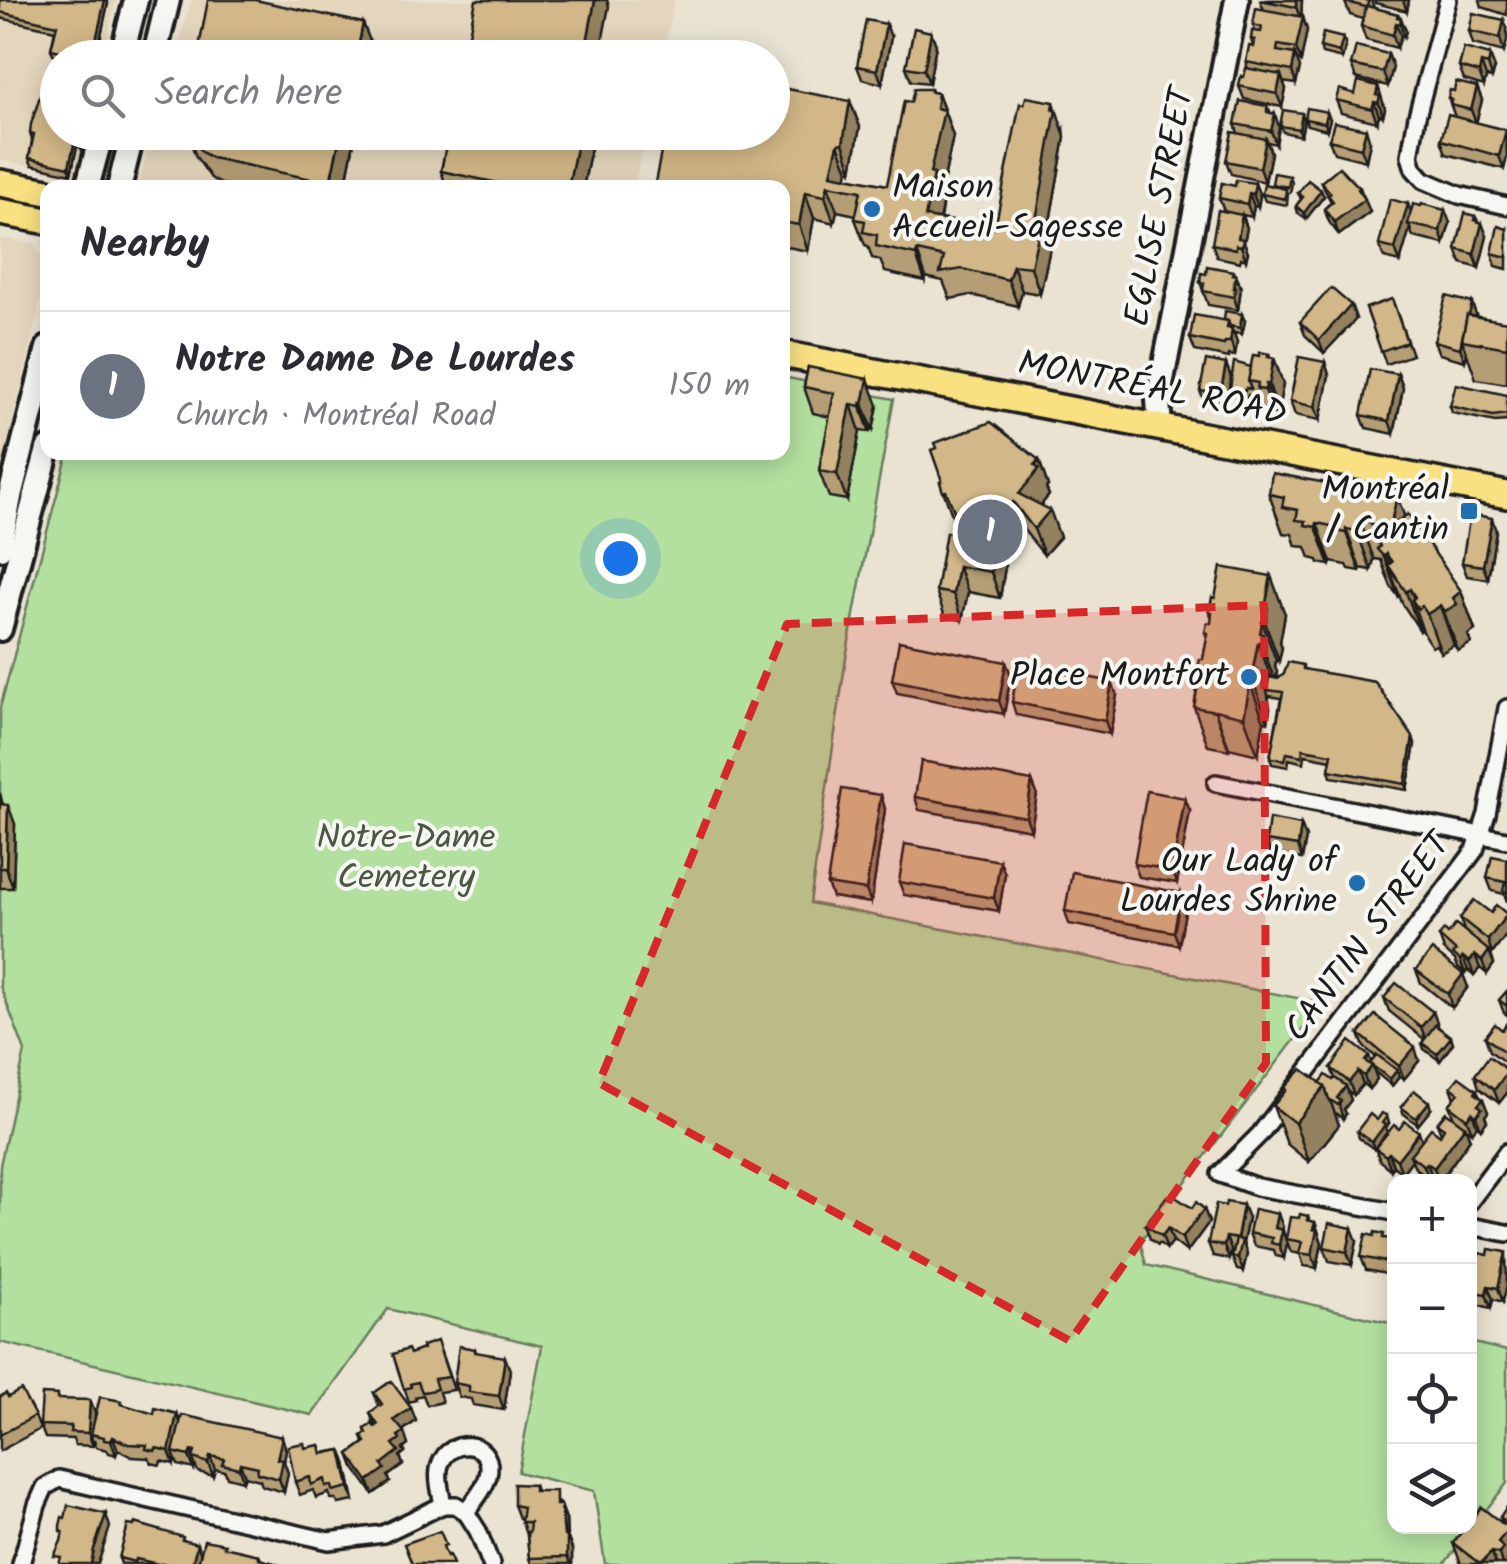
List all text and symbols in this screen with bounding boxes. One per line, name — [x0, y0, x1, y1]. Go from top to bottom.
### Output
search box — [40, 40, 790, 150]
text: Search here — [155, 65, 342, 125]
icon: search — [75, 68, 130, 123]
street label: EGLISE STREET — [1110, 80, 1212, 331]
place label: Maison Accueil-Sagesse — [892, 161, 1123, 257]
marker: Maison Accueil-Sagesse — [861, 198, 883, 220]
text: Nearby — [80, 212, 209, 279]
text: Notre Dame De Lourdes — [175, 331, 575, 391]
street label: MONTRÉAL ROAD — [1013, 337, 1291, 443]
text: 1 — [108, 361, 117, 412]
text: 150 m — [668, 361, 750, 412]
text: Church · Montréal Road — [175, 391, 496, 442]
place label: Montréal / Cantin — [1321, 463, 1449, 559]
pin: 1 — [958, 494, 1022, 570]
marker: Montréal / Cantin — [1458, 500, 1480, 522]
your location — [595, 533, 646, 584]
place label: Place Montfort — [1010, 649, 1229, 705]
marker: Place Montfort — [1238, 666, 1260, 688]
park label: Notre-Dame Cemetery — [316, 811, 496, 907]
street label: CANTIN STREET — [1271, 818, 1469, 1055]
place label: Our Lady of Lourdes Shrine — [1120, 835, 1341, 931]
marker: Our Lady of Lourdes Shrine — [1346, 872, 1368, 894]
map controls — [1387, 1174, 1477, 1534]
button: + — [1387, 1174, 1477, 1264]
button: − — [1387, 1264, 1477, 1354]
button: locate — [1387, 1354, 1477, 1444]
button: layers — [1387, 1444, 1477, 1534]

